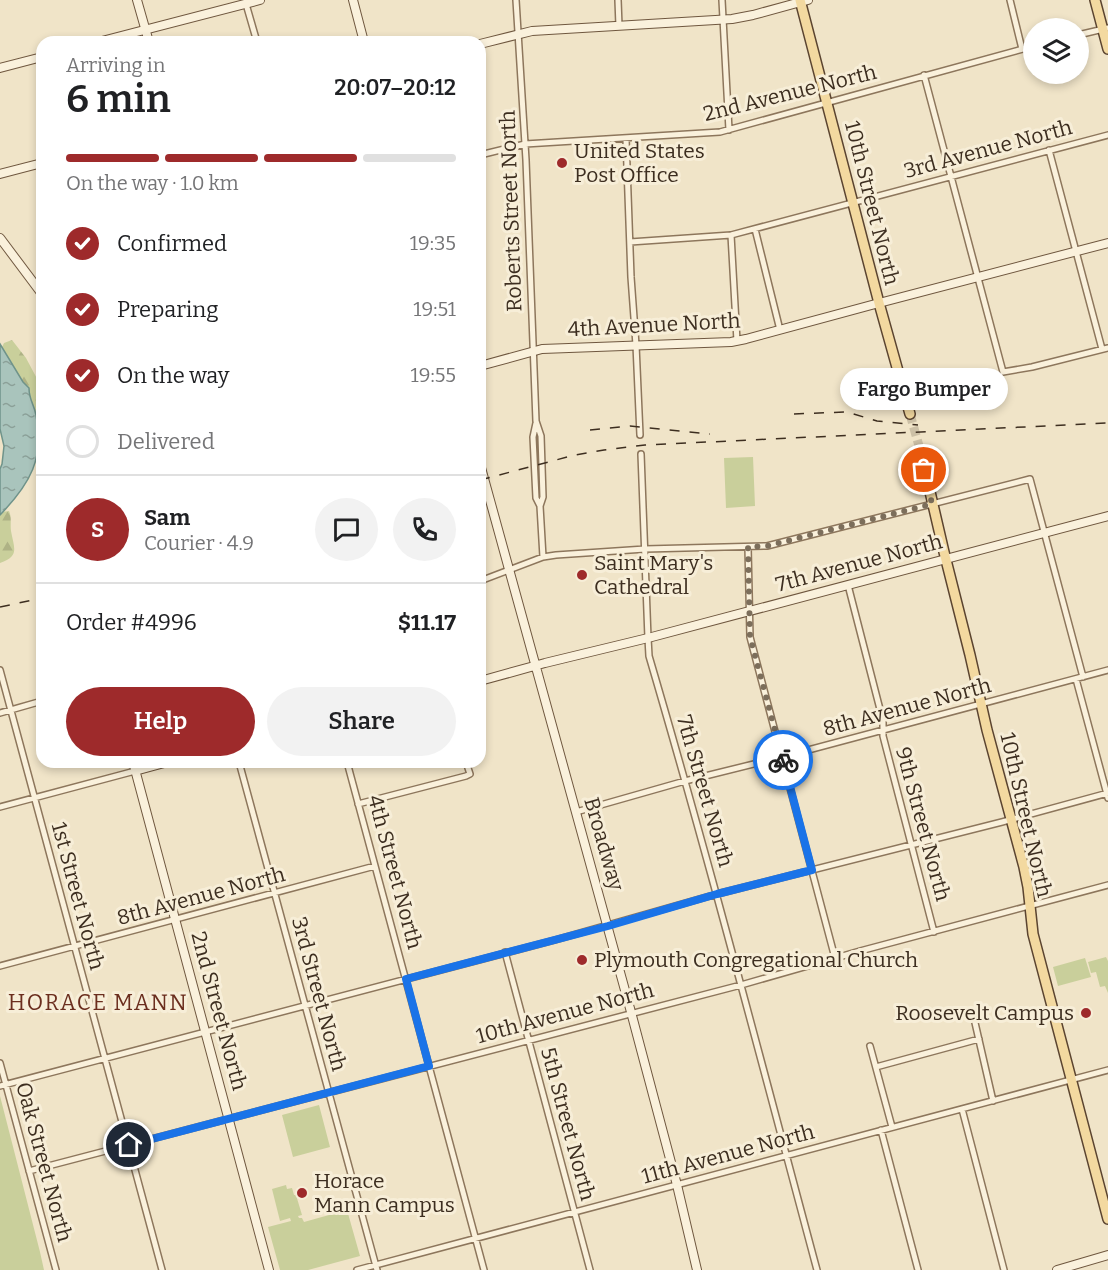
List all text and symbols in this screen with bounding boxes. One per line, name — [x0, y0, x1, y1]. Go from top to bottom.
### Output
map controls — [1023, 18, 1089, 84]
button: layers — [1023, 18, 1089, 84]
text: Arriving in — [66, 53, 165, 77]
street label: 2nd Avenue North — [701, 59, 879, 127]
text: 20:07–20:12 — [334, 74, 456, 101]
text: 6 min — [66, 76, 171, 122]
street label: Roberts Street North — [494, 110, 528, 312]
street label: 3rd Avenue North — [901, 114, 1075, 184]
street label: 10th Street North — [839, 118, 905, 288]
place label: United States Post Office — [574, 138, 705, 188]
marker: United States Post Office — [555, 156, 569, 170]
text: On the way · 1.0 km — [66, 171, 239, 195]
icon: check — [66, 227, 99, 260]
text: Confirmed — [117, 230, 227, 257]
text: 19:35 — [410, 231, 456, 255]
icon: check — [66, 293, 99, 326]
text: Preparing — [117, 296, 219, 323]
text: 19:51 — [413, 297, 456, 321]
street label: 4th Avenue North — [567, 307, 741, 343]
icon: check — [66, 359, 99, 392]
text: On the way — [117, 362, 229, 389]
text: 19:55 — [411, 363, 456, 387]
callout: Fargo Bumper — [840, 368, 1008, 410]
text: Fargo Bumper — [857, 377, 991, 401]
text: Delivered — [117, 428, 215, 455]
pin — [898, 444, 949, 495]
icon: bag — [907, 453, 940, 486]
button: chat — [315, 498, 378, 561]
button: phone — [393, 498, 456, 561]
text: Sam — [144, 504, 190, 531]
text: S — [91, 516, 104, 543]
street label: 7th Avenue North — [773, 528, 945, 598]
text: Courier · 4.9 — [144, 531, 254, 555]
place label: Saint Mary's Cathedral — [594, 550, 713, 600]
marker: Saint Mary's Cathedral — [575, 568, 589, 582]
text: Order #4996 — [66, 609, 197, 636]
text: $11.17 — [398, 609, 456, 636]
street label: 8th Avenue North — [820, 672, 994, 742]
button: Help — [66, 687, 255, 756]
button: Share — [267, 687, 456, 756]
street label: 7th Street North — [671, 712, 739, 870]
courier — [753, 730, 813, 790]
street label: 10th Street North — [994, 730, 1058, 900]
icon: bike — [767, 744, 800, 777]
street label: 9th Street North — [890, 744, 956, 904]
street label: 4th Street North — [362, 792, 428, 952]
street label: Broadway — [578, 794, 630, 895]
street label: 1st Street North — [46, 819, 110, 973]
street label: 8th Avenue North — [114, 861, 288, 931]
street label: 3rd Street North — [286, 914, 352, 1074]
street label: 2nd Street North — [185, 929, 253, 1093]
place label: Plymouth Congregational Church — [594, 947, 918, 973]
marker: Plymouth Congregational Church — [575, 953, 589, 967]
street label: 10th Avenue North — [473, 977, 657, 1049]
district label: HORACE MANN — [8, 989, 188, 1016]
place label: Roosevelt Campus — [895, 1000, 1074, 1026]
marker: Roosevelt Campus — [1079, 1006, 1093, 1020]
street label: 5th Street North — [535, 1045, 601, 1203]
street label: Oak Street North — [10, 1079, 78, 1245]
street label: 11th Avenue North — [639, 1118, 817, 1190]
pin — [103, 1119, 154, 1170]
icon: home — [112, 1128, 145, 1161]
place label: Horace Mann Campus — [314, 1168, 455, 1218]
marker: Horace Mann Campus — [295, 1186, 309, 1200]

